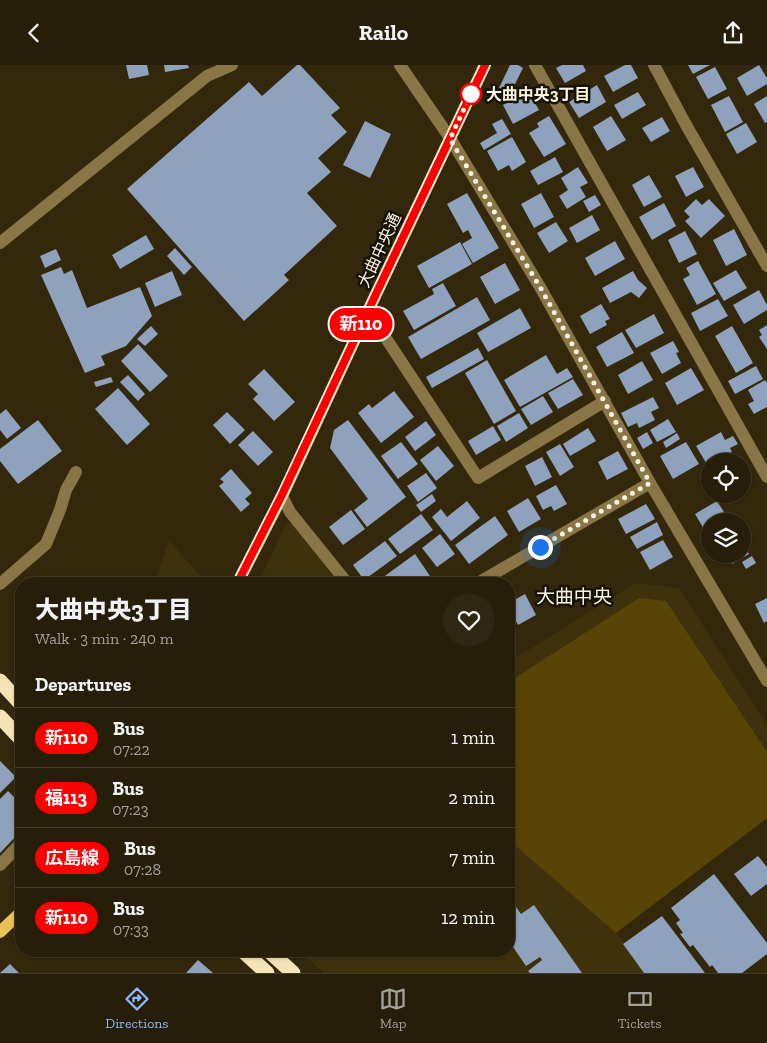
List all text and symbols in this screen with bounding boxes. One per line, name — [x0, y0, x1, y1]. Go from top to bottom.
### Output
icon: back — [20, 19, 48, 47]
text: Railo — [359, 19, 408, 46]
icon: share — [719, 19, 747, 47]
marker: 大曲中央3丁目 — [460, 83, 482, 105]
place label: 大曲中央3丁目 — [486, 85, 591, 104]
street label: 大曲中央通 — [354, 210, 405, 290]
line badge: 新110 — [326, 308, 396, 340]
text: 新110 — [340, 313, 382, 335]
map controls — [701, 453, 751, 563]
button: locate — [701, 453, 751, 503]
button: layers — [701, 513, 751, 563]
your location — [528, 535, 553, 560]
district label: 大曲中央 — [536, 585, 612, 608]
button: heart — [443, 594, 495, 646]
text: 大曲中央3丁目 — [35, 595, 192, 624]
text: Walk · 3 min · 240 m — [35, 629, 174, 648]
text: Departures — [35, 673, 131, 696]
text: Bus — [113, 717, 145, 740]
text: 1 min — [451, 726, 495, 749]
text: 新110 — [45, 727, 88, 749]
text: 07:22 — [113, 740, 150, 759]
text: Bus — [112, 777, 144, 800]
text: 2 min — [448, 786, 495, 809]
text: 福113 — [45, 787, 87, 809]
text: 07:23 — [112, 800, 149, 819]
text: Bus — [124, 837, 156, 860]
text: 7 min — [449, 846, 495, 869]
text: 広島線 — [45, 847, 99, 869]
text: 07:28 — [124, 860, 161, 879]
text: Bus — [113, 897, 145, 920]
text: 12 min — [441, 906, 495, 929]
text: 新110 — [45, 907, 88, 929]
text: 07:33 — [113, 920, 149, 939]
tab: Directions — [105, 985, 168, 1032]
tab: Map — [379, 985, 407, 1032]
tab: Tickets — [618, 985, 662, 1032]

